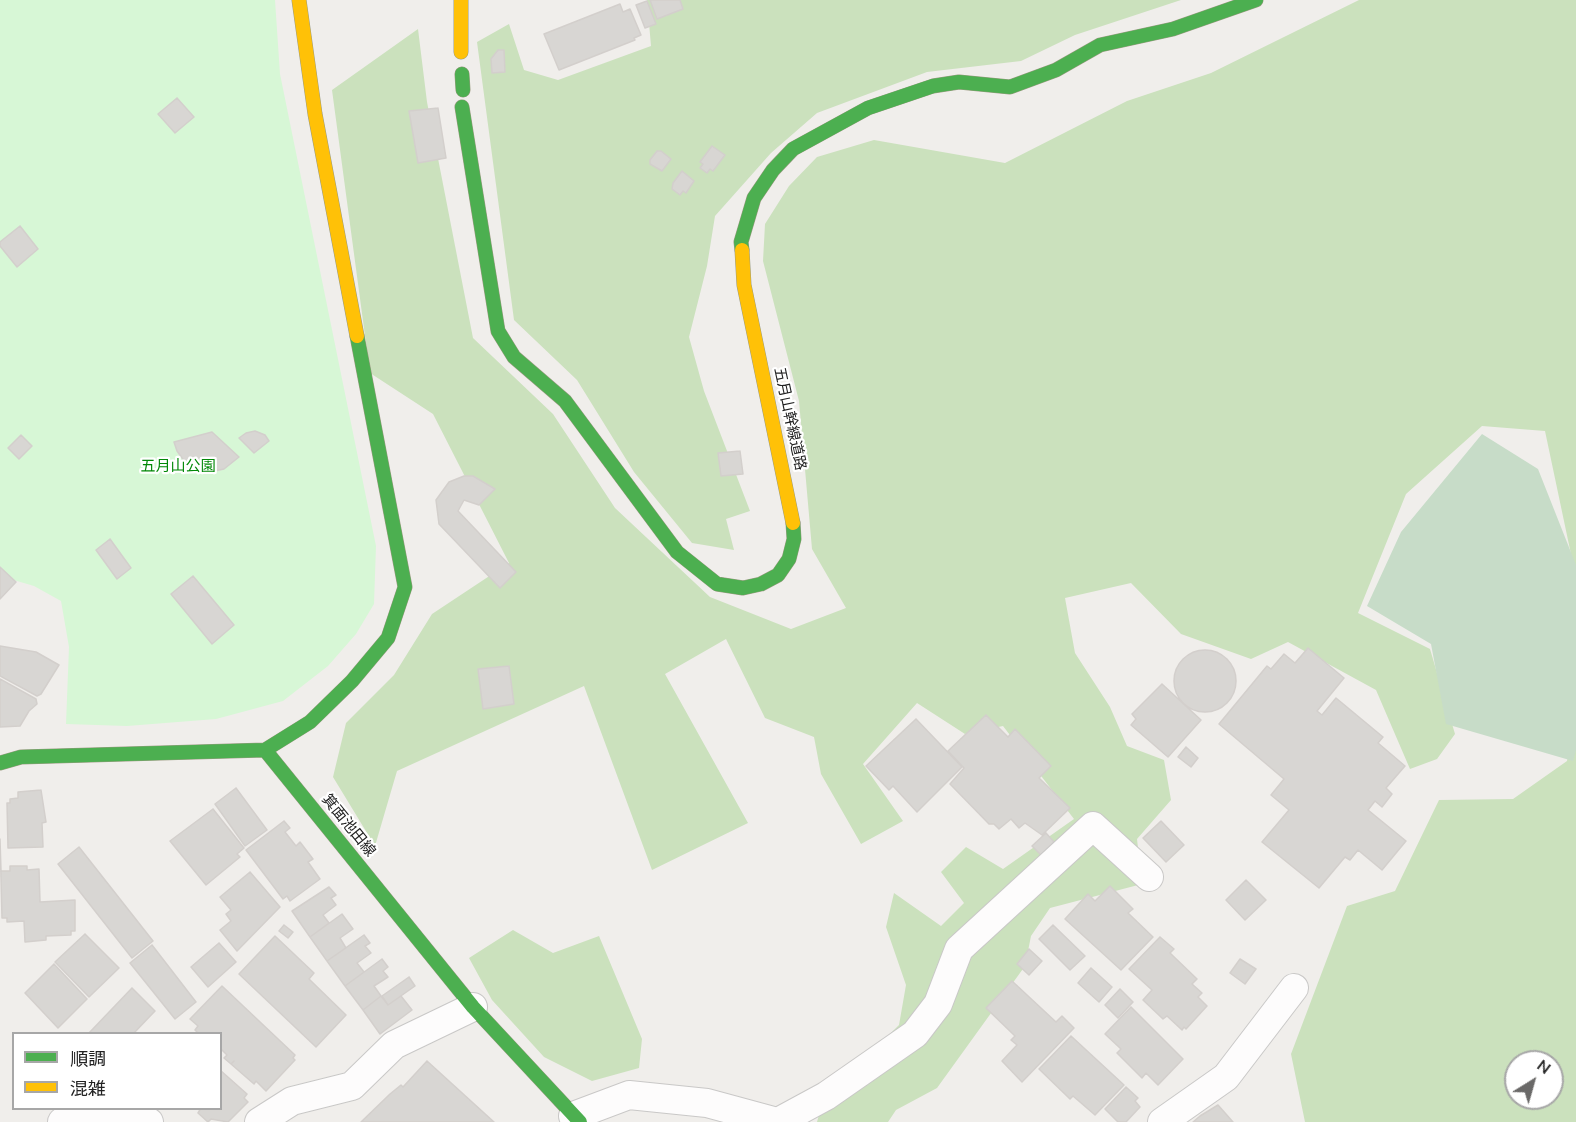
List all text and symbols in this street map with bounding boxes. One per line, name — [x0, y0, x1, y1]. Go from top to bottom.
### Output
street label: 五月山幹線道路 — [769, 366, 809, 472]
park label: 五月山公園 — [141, 458, 215, 476]
street label: 箕面池田線 — [317, 791, 379, 861]
legend — [12, 1032, 222, 1110]
text: 順調 — [70, 1047, 106, 1071]
north arrow — [1504, 1050, 1564, 1110]
text: N — [1532, 1055, 1555, 1080]
text: 混雑 — [70, 1077, 106, 1101]

